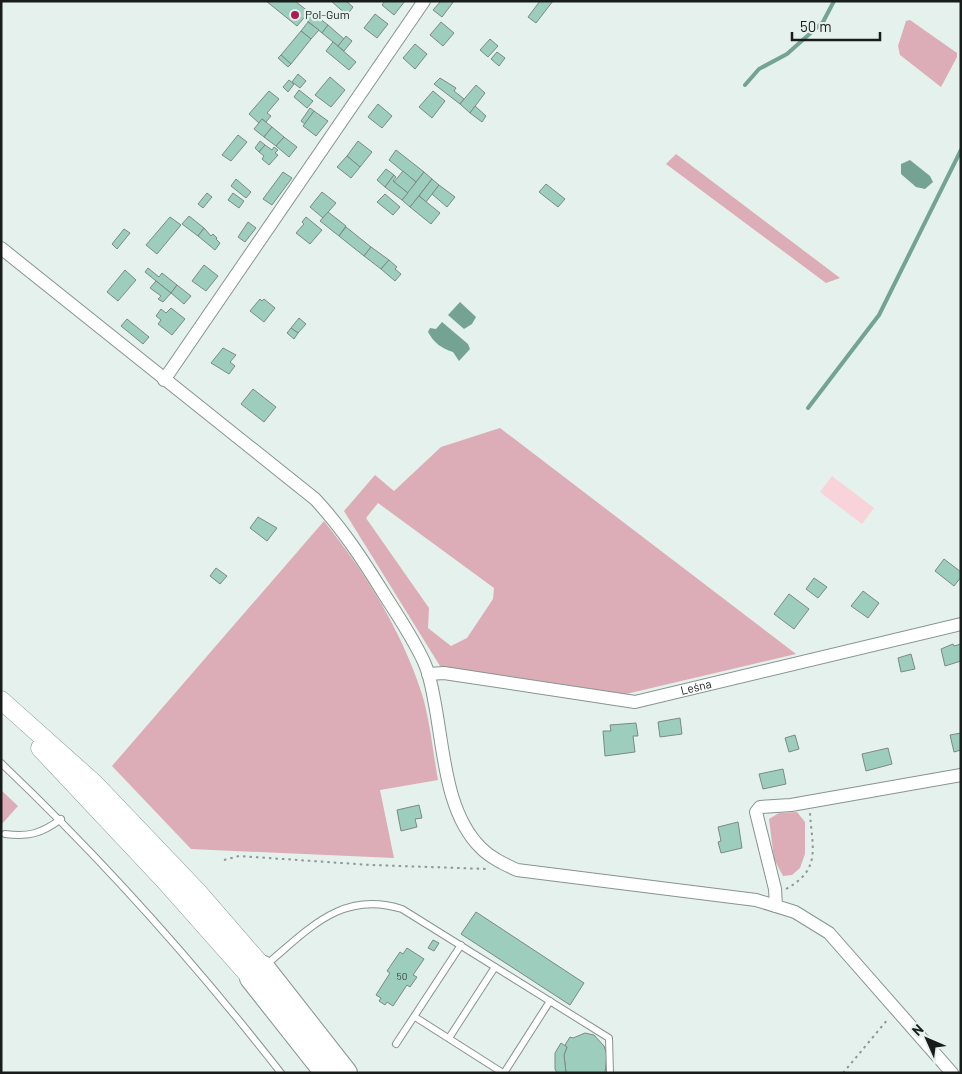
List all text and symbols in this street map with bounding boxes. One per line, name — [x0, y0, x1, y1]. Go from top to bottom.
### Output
place label: Pol-Gum — [305, 7, 350, 21]
marker: Pol-Gum — [289, 9, 301, 21]
scale bar — [792, 10, 880, 42]
text: 50 m — [800, 17, 832, 35]
street label: Leśna — [679, 676, 713, 697]
house number: 50 — [397, 970, 407, 982]
north arrow — [902, 1014, 952, 1064]
text: N — [908, 1020, 927, 1039]

